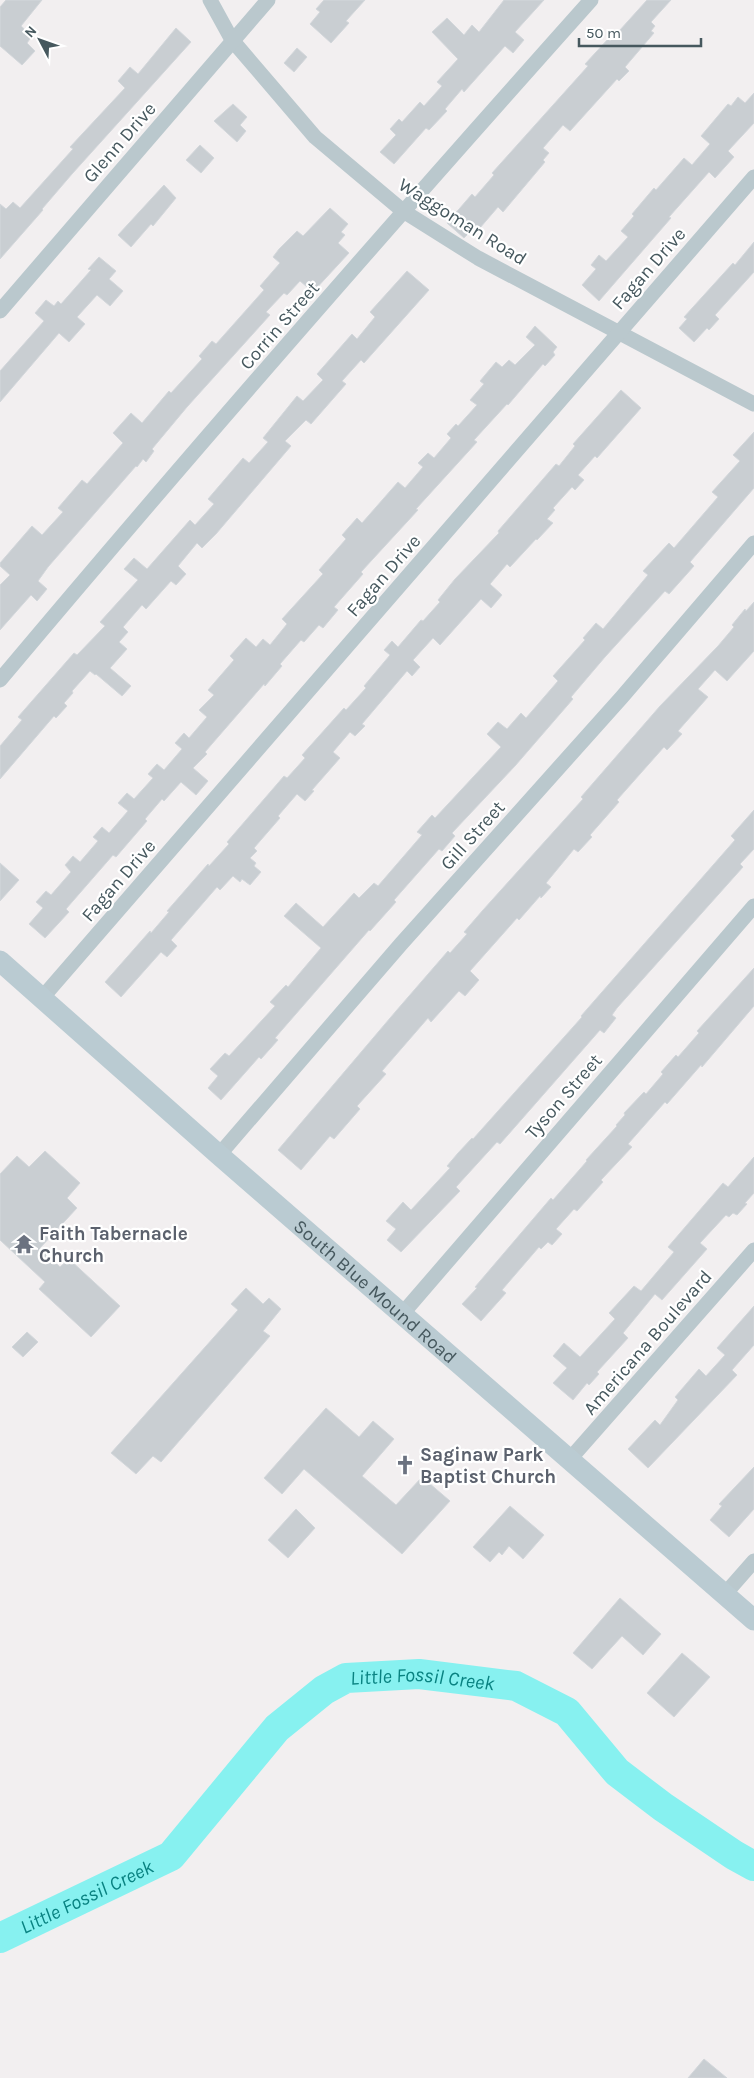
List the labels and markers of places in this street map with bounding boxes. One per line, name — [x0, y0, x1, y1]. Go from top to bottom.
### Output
place label: Faith Tabernacle Church — [39, 1223, 188, 1267]
temple icon: Faith Tabernacle Church — [13, 1233, 35, 1255]
place label: Saginaw Park Baptist Church — [420, 1444, 556, 1488]
church icon: Saginaw Park Baptist Church — [394, 1454, 416, 1476]

